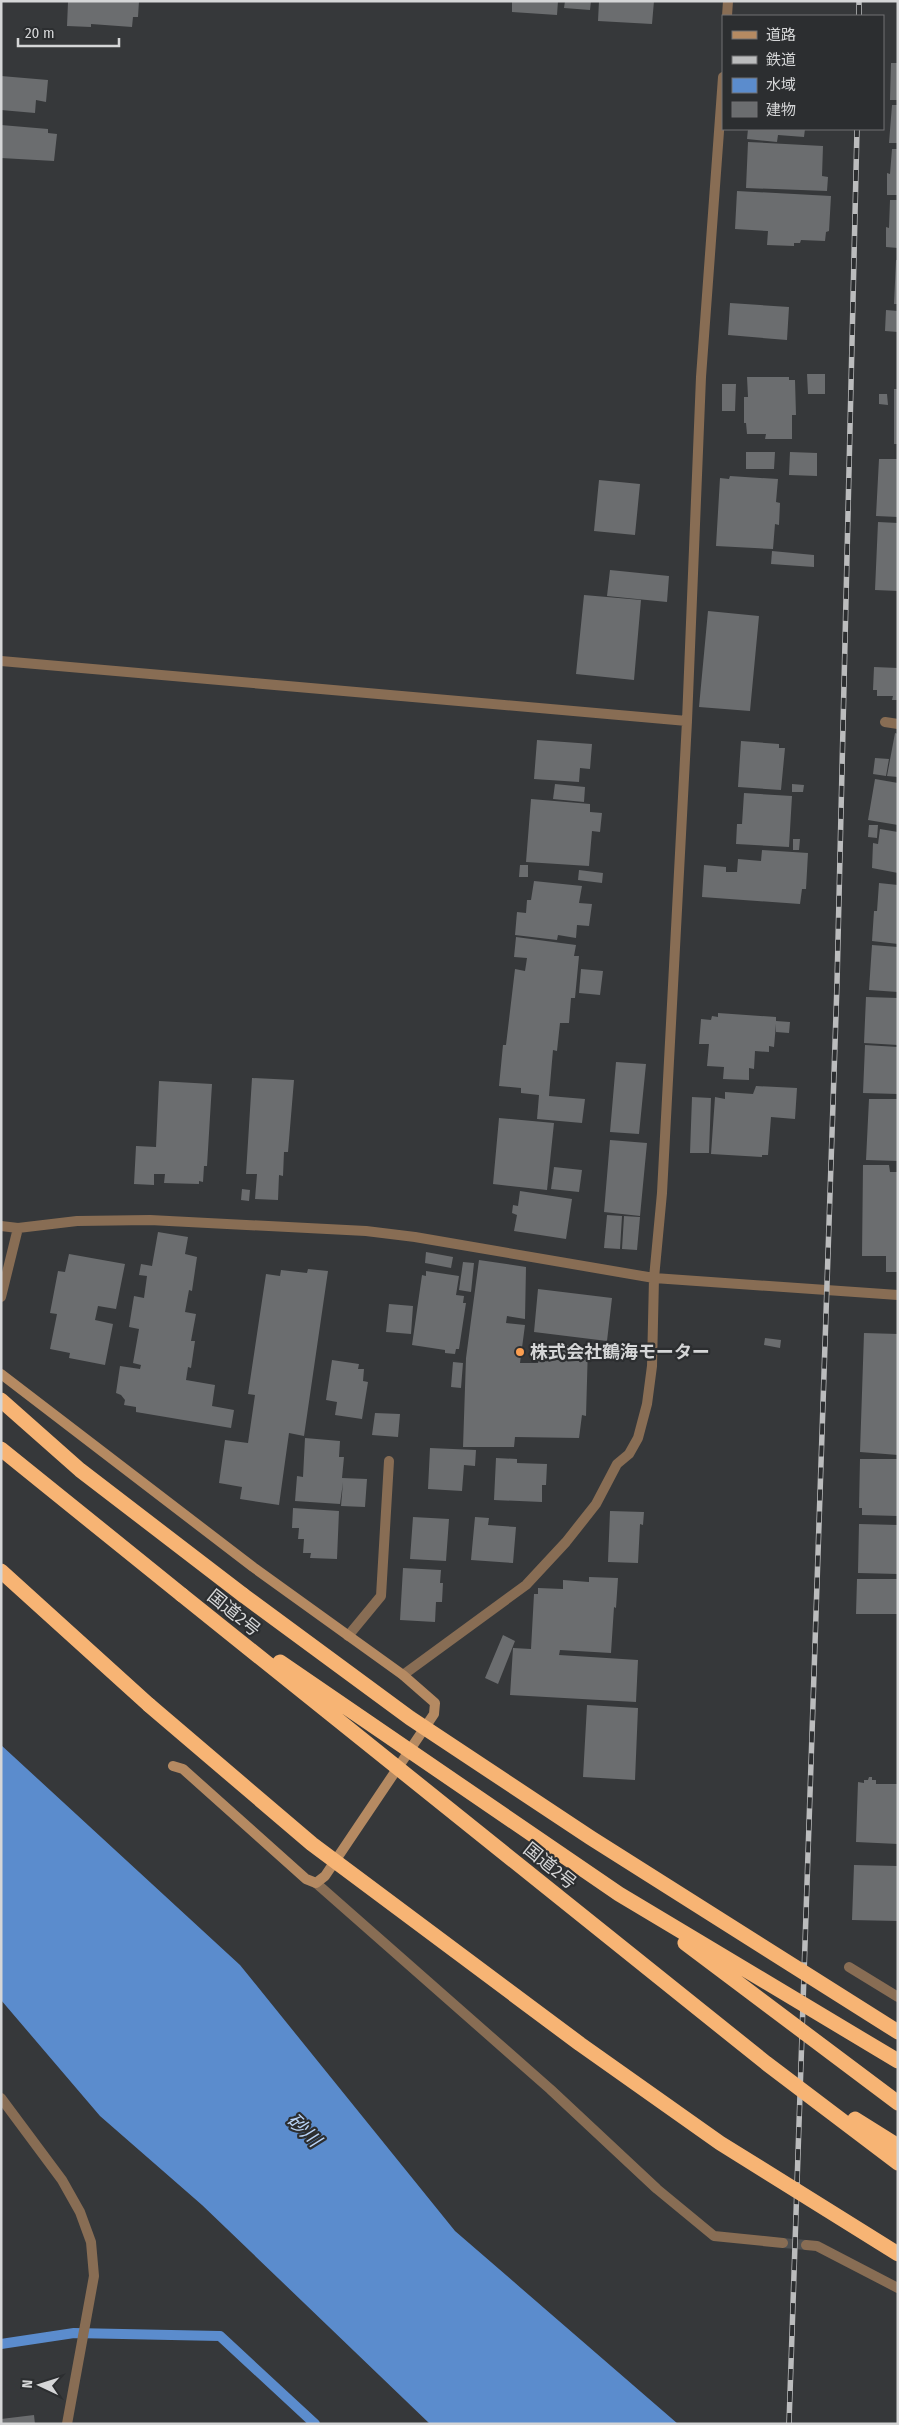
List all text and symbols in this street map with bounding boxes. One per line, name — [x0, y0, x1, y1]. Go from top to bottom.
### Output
scale bar — [18, 15, 119, 47]
legend — [722, 15, 884, 130]
text: 20 m — [25, 24, 55, 42]
text: 道路 — [766, 26, 796, 44]
text: 鉄道 — [766, 51, 796, 69]
text: 水域 — [766, 76, 796, 94]
text: 建物 — [766, 101, 796, 119]
place label: 株式会社鶴海モーター — [530, 1341, 710, 1363]
marker: 株式会社鶴海モーター — [514, 1346, 526, 1358]
street label: 国道2号 — [203, 1585, 265, 1641]
street label: 国道2号 — [519, 1838, 581, 1894]
water label: 砂川 — [282, 2109, 327, 2153]
north arrow — [15, 2360, 65, 2410]
text: N — [19, 2379, 36, 2389]

